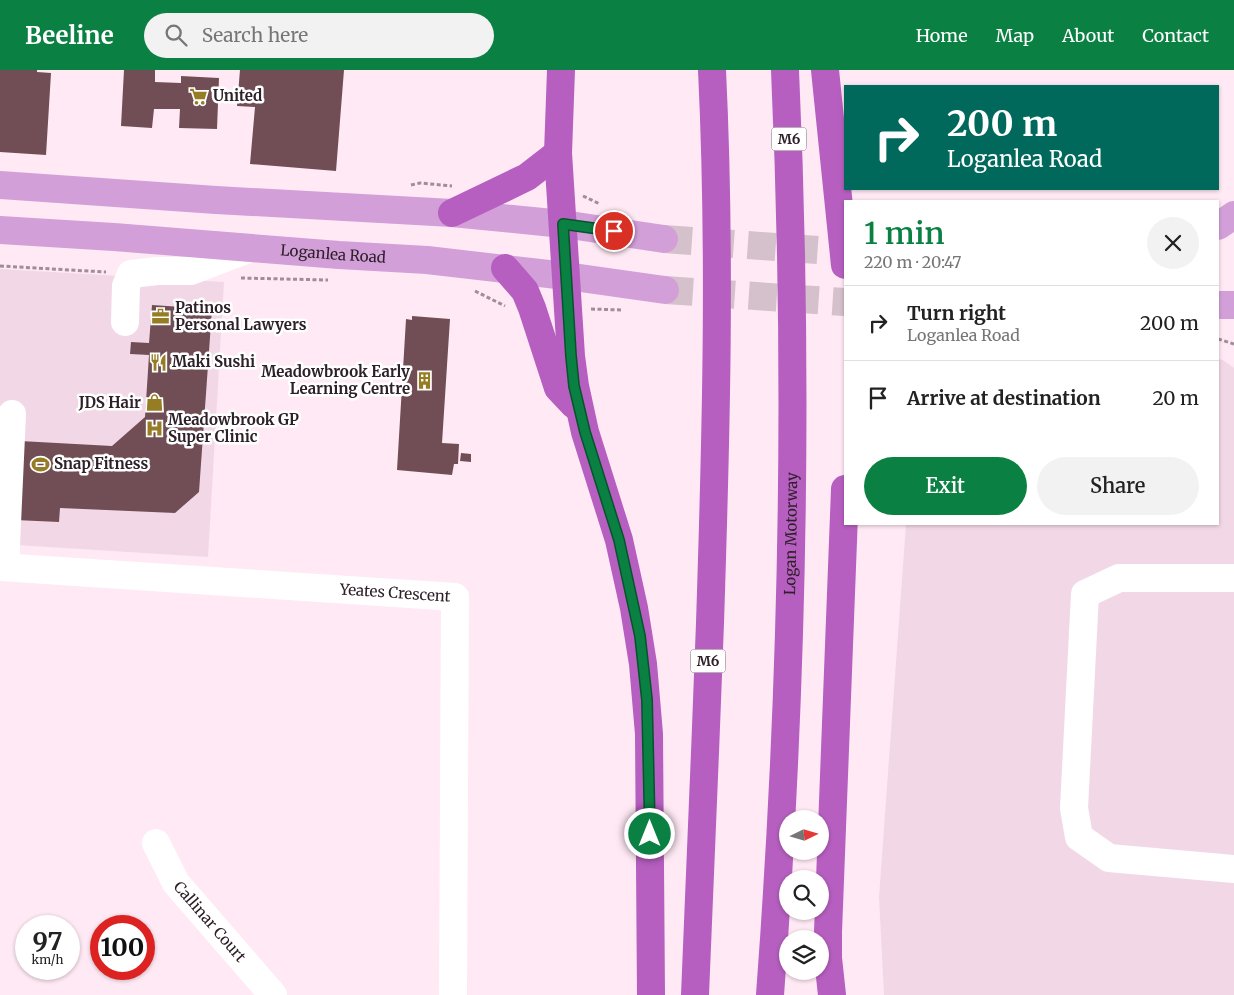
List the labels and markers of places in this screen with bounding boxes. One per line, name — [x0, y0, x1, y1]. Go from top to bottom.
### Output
supermarket icon: United — [189, 86, 209, 106]
place label: United — [213, 86, 262, 105]
pin — [593, 210, 635, 252]
place label: Patinos Personal Lawyers — [175, 298, 307, 334]
office icon: Patinos Personal Lawyers — [151, 307, 171, 327]
restaurant icon: Maki Sushi — [148, 352, 168, 372]
place label: Maki Sushi — [172, 352, 255, 371]
place label: Meadowbrook Early Learning Centre — [261, 362, 410, 398]
building icon: Meadowbrook Early Learning Centre — [414, 371, 434, 391]
place label: JDS Hair — [78, 393, 141, 412]
shop icon: JDS Hair — [145, 393, 165, 413]
place label: Meadowbrook GP Super Clinic — [168, 410, 299, 446]
hospital icon: Meadowbrook GP Super Clinic — [144, 419, 164, 439]
sports icon: Snap Fitness — [30, 454, 50, 474]
place label: Snap Fitness — [54, 454, 148, 473]

